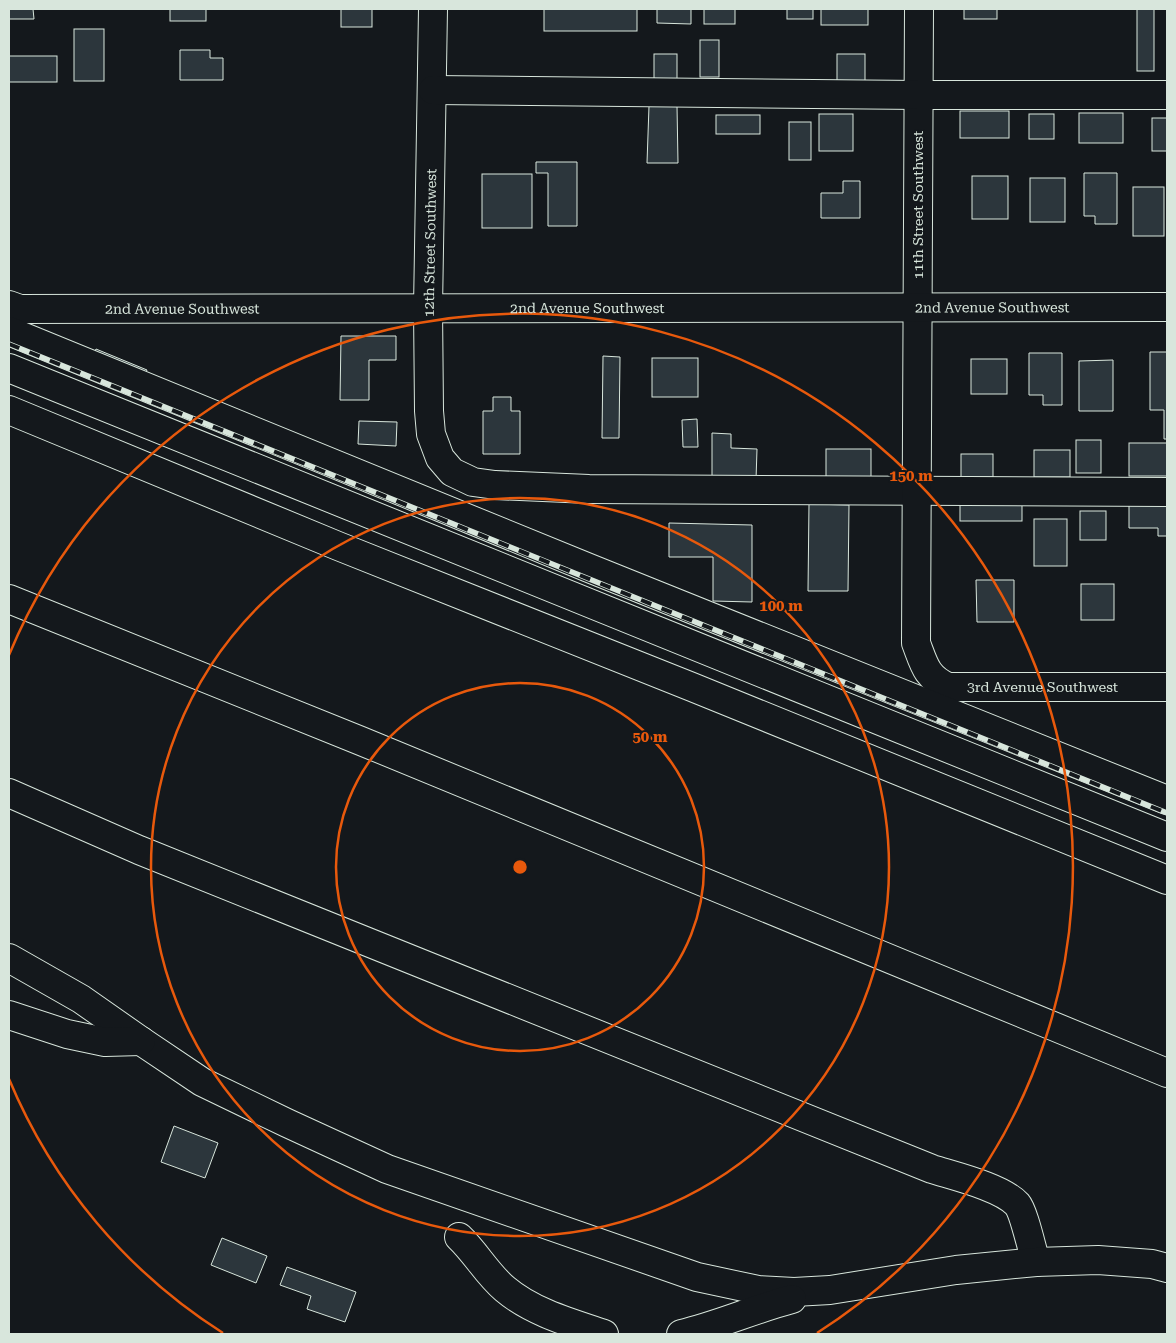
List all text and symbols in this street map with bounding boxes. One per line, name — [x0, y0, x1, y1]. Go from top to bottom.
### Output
street label: 11th Street Southwest — [910, 131, 926, 279]
street label: 12th Street Southwest — [421, 169, 439, 317]
street label: 2nd Avenue Southwest — [915, 299, 1070, 315]
street label: 2nd Avenue Southwest — [510, 300, 665, 316]
street label: 2nd Avenue Southwest — [105, 301, 260, 317]
text: 150 m — [889, 467, 933, 485]
text: 100 m — [759, 597, 803, 615]
street label: 3rd Avenue Southwest — [967, 679, 1118, 695]
text: 50 m — [632, 728, 668, 746]
centre of rings — [511, 858, 529, 876]

